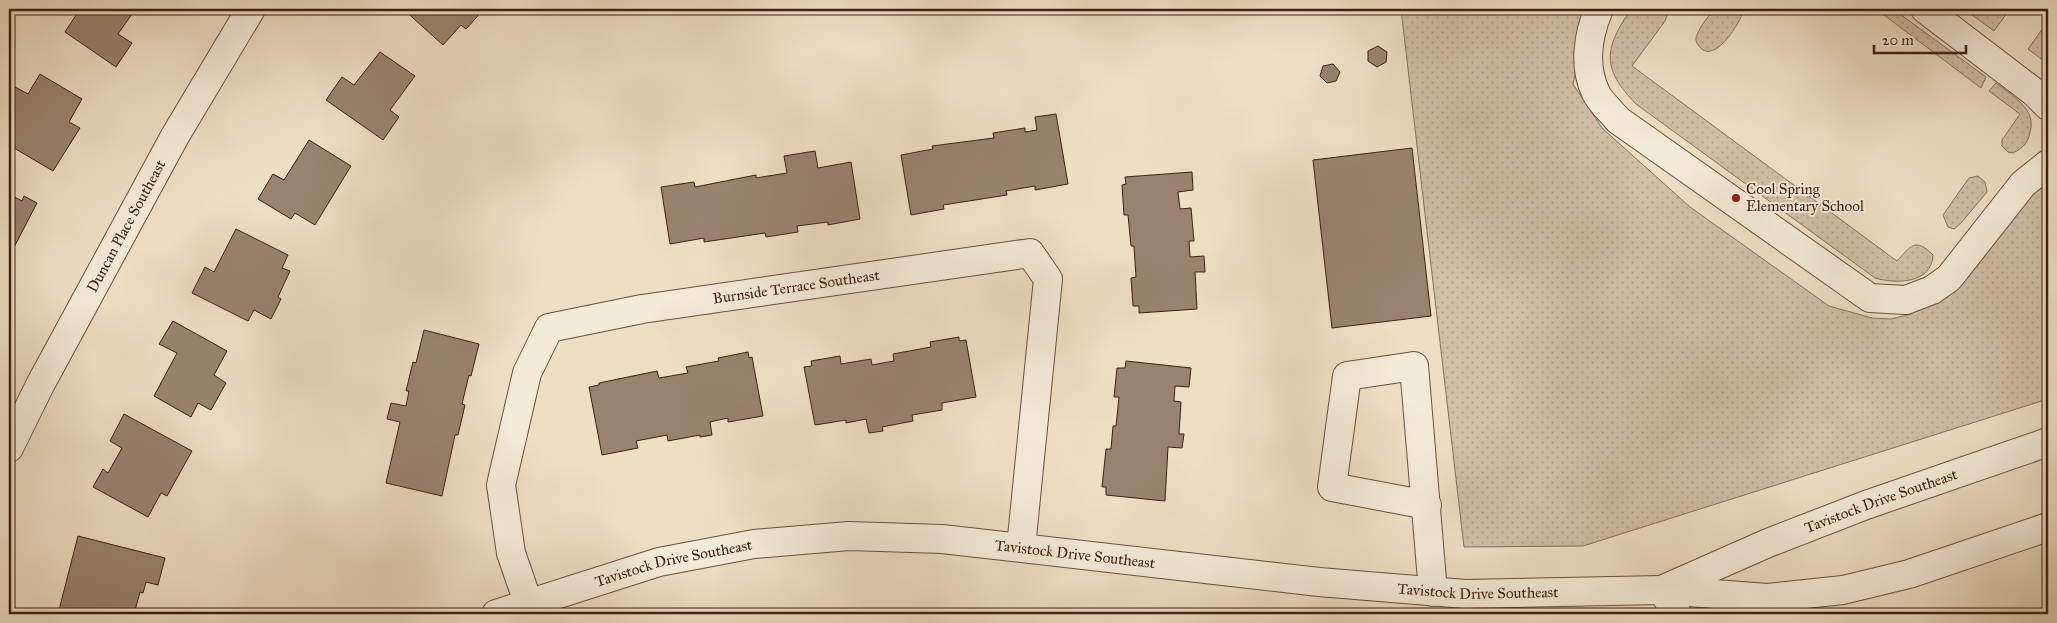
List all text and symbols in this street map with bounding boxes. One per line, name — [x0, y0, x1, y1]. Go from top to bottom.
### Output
scale bar — [1874, 22, 1967, 54]
text: 20 m — [1882, 31, 1914, 49]
street label: Duncan Place Southeast — [83, 156, 170, 295]
place label: Cool Spring Elementary School — [1746, 180, 1865, 215]
marker: Cool Spring Elementary School — [1730, 192, 1742, 204]
street label: Burnside Terrace Southeast — [712, 266, 881, 308]
street label: Tavistock Drive Southeast — [1802, 465, 1960, 537]
street label: Tavistock Drive Southeast — [593, 535, 754, 591]
street label: Tavistock Drive Southeast — [994, 536, 1157, 572]
street label: Tavistock Drive Southeast — [1397, 579, 1559, 603]

